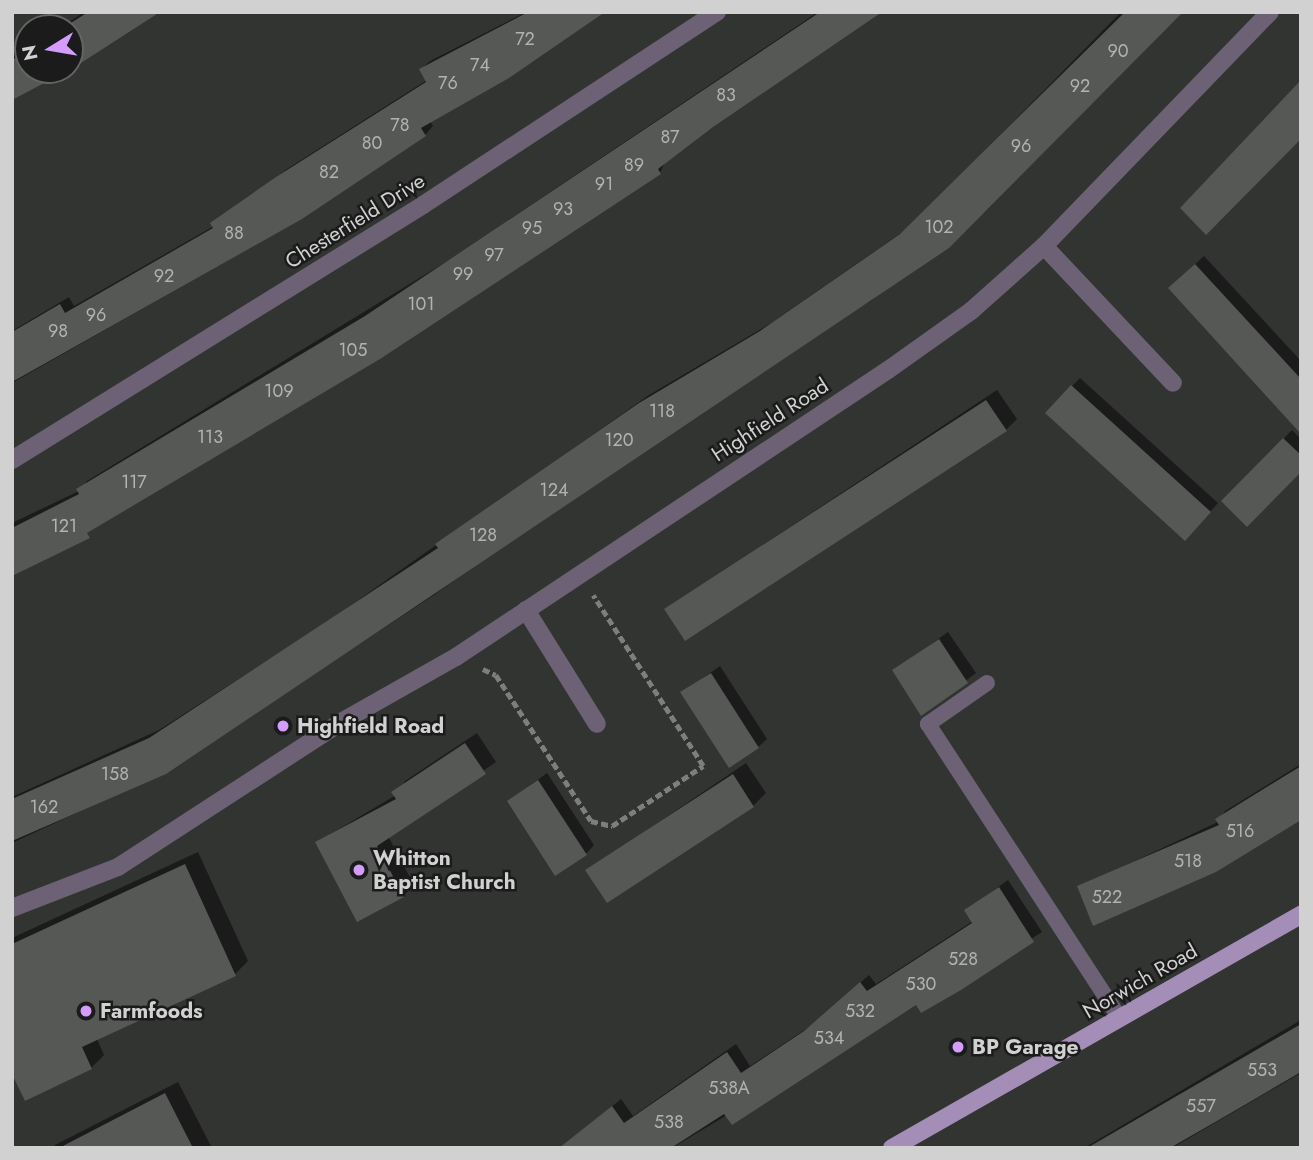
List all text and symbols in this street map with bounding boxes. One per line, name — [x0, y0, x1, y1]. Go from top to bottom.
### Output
north arrow — [14, 14, 84, 84]
house number: 72 — [515, 28, 535, 50]
house number: 90 — [1107, 40, 1129, 62]
text: N — [15, 43, 45, 63]
house number: 74 — [470, 54, 490, 76]
house number: 76 — [438, 72, 458, 94]
house number: 92 — [1070, 75, 1090, 97]
house number: 83 — [716, 84, 736, 106]
house number: 78 — [390, 114, 410, 136]
house number: 87 — [660, 126, 680, 148]
house number: 80 — [362, 132, 382, 154]
house number: 96 — [1011, 135, 1031, 157]
house number: 89 — [624, 154, 644, 176]
house number: 82 — [319, 161, 339, 183]
street label: Chesterfield Drive — [281, 168, 429, 274]
house number: 91 — [595, 173, 613, 195]
house number: 93 — [553, 198, 573, 220]
house number: 102 — [924, 216, 954, 238]
house number: 95 — [522, 217, 542, 239]
house number: 88 — [224, 222, 244, 244]
house number: 97 — [484, 244, 504, 266]
house number: 99 — [453, 263, 473, 285]
house number: 92 — [154, 265, 174, 287]
house number: 101 — [408, 293, 434, 315]
house number: 96 — [86, 304, 106, 326]
house number: 98 — [48, 320, 68, 342]
house number: 105 — [338, 339, 368, 361]
street label: Highfield Road — [707, 373, 833, 467]
house number: 109 — [264, 380, 294, 402]
house number: 118 — [649, 400, 675, 422]
house number: 113 — [197, 426, 223, 448]
house number: 120 — [604, 429, 634, 451]
house number: 117 — [121, 471, 147, 493]
house number: 124 — [540, 479, 568, 501]
house number: 121 — [51, 515, 77, 537]
house number: 128 — [469, 524, 497, 546]
place label: Highfield Road — [297, 713, 444, 739]
marker: Highfield Road — [275, 718, 291, 734]
house number: 158 — [101, 763, 129, 785]
house number: 162 — [30, 796, 58, 818]
house number: 516 — [1226, 820, 1254, 842]
place label: Whitton Baptist Church — [373, 845, 516, 895]
house number: 518 — [1174, 850, 1202, 872]
marker: Whitton Baptist Church — [351, 862, 367, 878]
house number: 522 — [1092, 886, 1122, 908]
street label: Norwich Road — [1078, 938, 1202, 1024]
house number: 528 — [948, 948, 978, 970]
house number: 530 — [906, 973, 936, 995]
place label: Farmfoods — [100, 998, 203, 1024]
house number: 532 — [845, 1000, 875, 1022]
marker: Farmfoods — [78, 1003, 94, 1019]
house number: 534 — [814, 1027, 844, 1049]
place label: BP Garage — [972, 1034, 1079, 1060]
marker: BP Garage — [950, 1039, 966, 1055]
house number: 553 — [1247, 1059, 1277, 1081]
house number: 538A — [708, 1077, 750, 1099]
house number: 557 — [1186, 1095, 1216, 1117]
house number: 538 — [654, 1111, 684, 1133]

